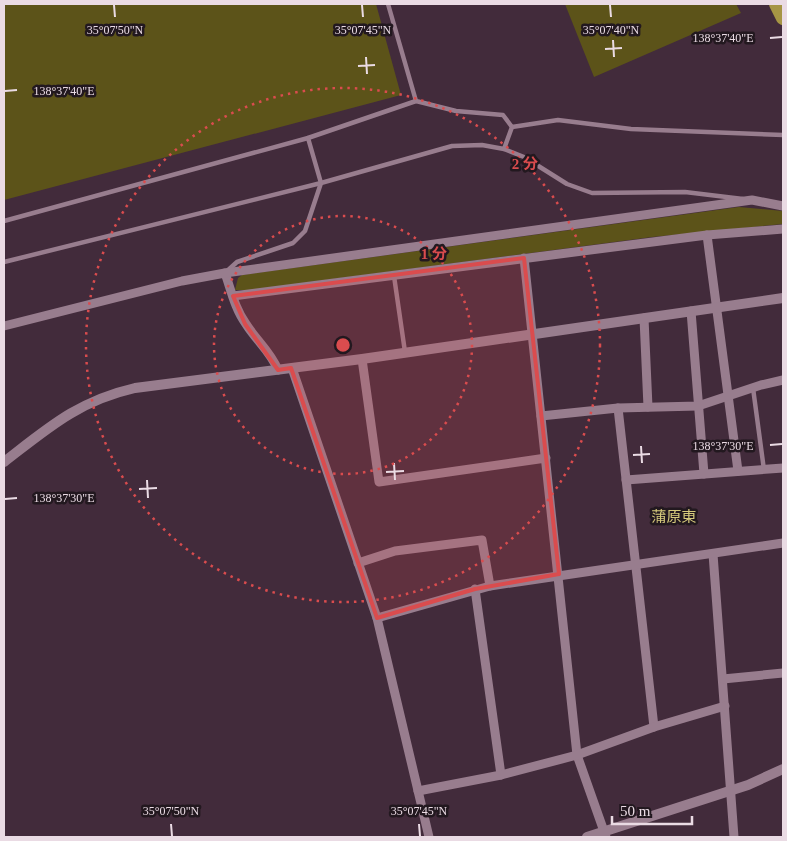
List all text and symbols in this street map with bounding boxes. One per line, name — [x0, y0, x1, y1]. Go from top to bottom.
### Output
text: 35°07'50"N — [87, 23, 144, 37]
text: 35°07'45"N — [335, 23, 392, 37]
text: 35°07'40"N — [583, 23, 640, 37]
text: 138°37'40"E — [692, 31, 754, 45]
text: 138°37'40"E — [33, 84, 95, 98]
text: 2 分 — [512, 156, 538, 172]
text: 1 分 — [421, 246, 447, 262]
centre of rings — [334, 336, 352, 354]
text: 138°37'30"E — [692, 439, 754, 453]
text: 138°37'30"E — [33, 491, 95, 505]
district label: 蒲原東 — [651, 509, 697, 525]
scale bar — [612, 794, 692, 826]
text: 50 m — [620, 803, 651, 819]
text: 35°07'50"N — [143, 804, 200, 818]
text: 35°07'45"N — [391, 804, 448, 818]

